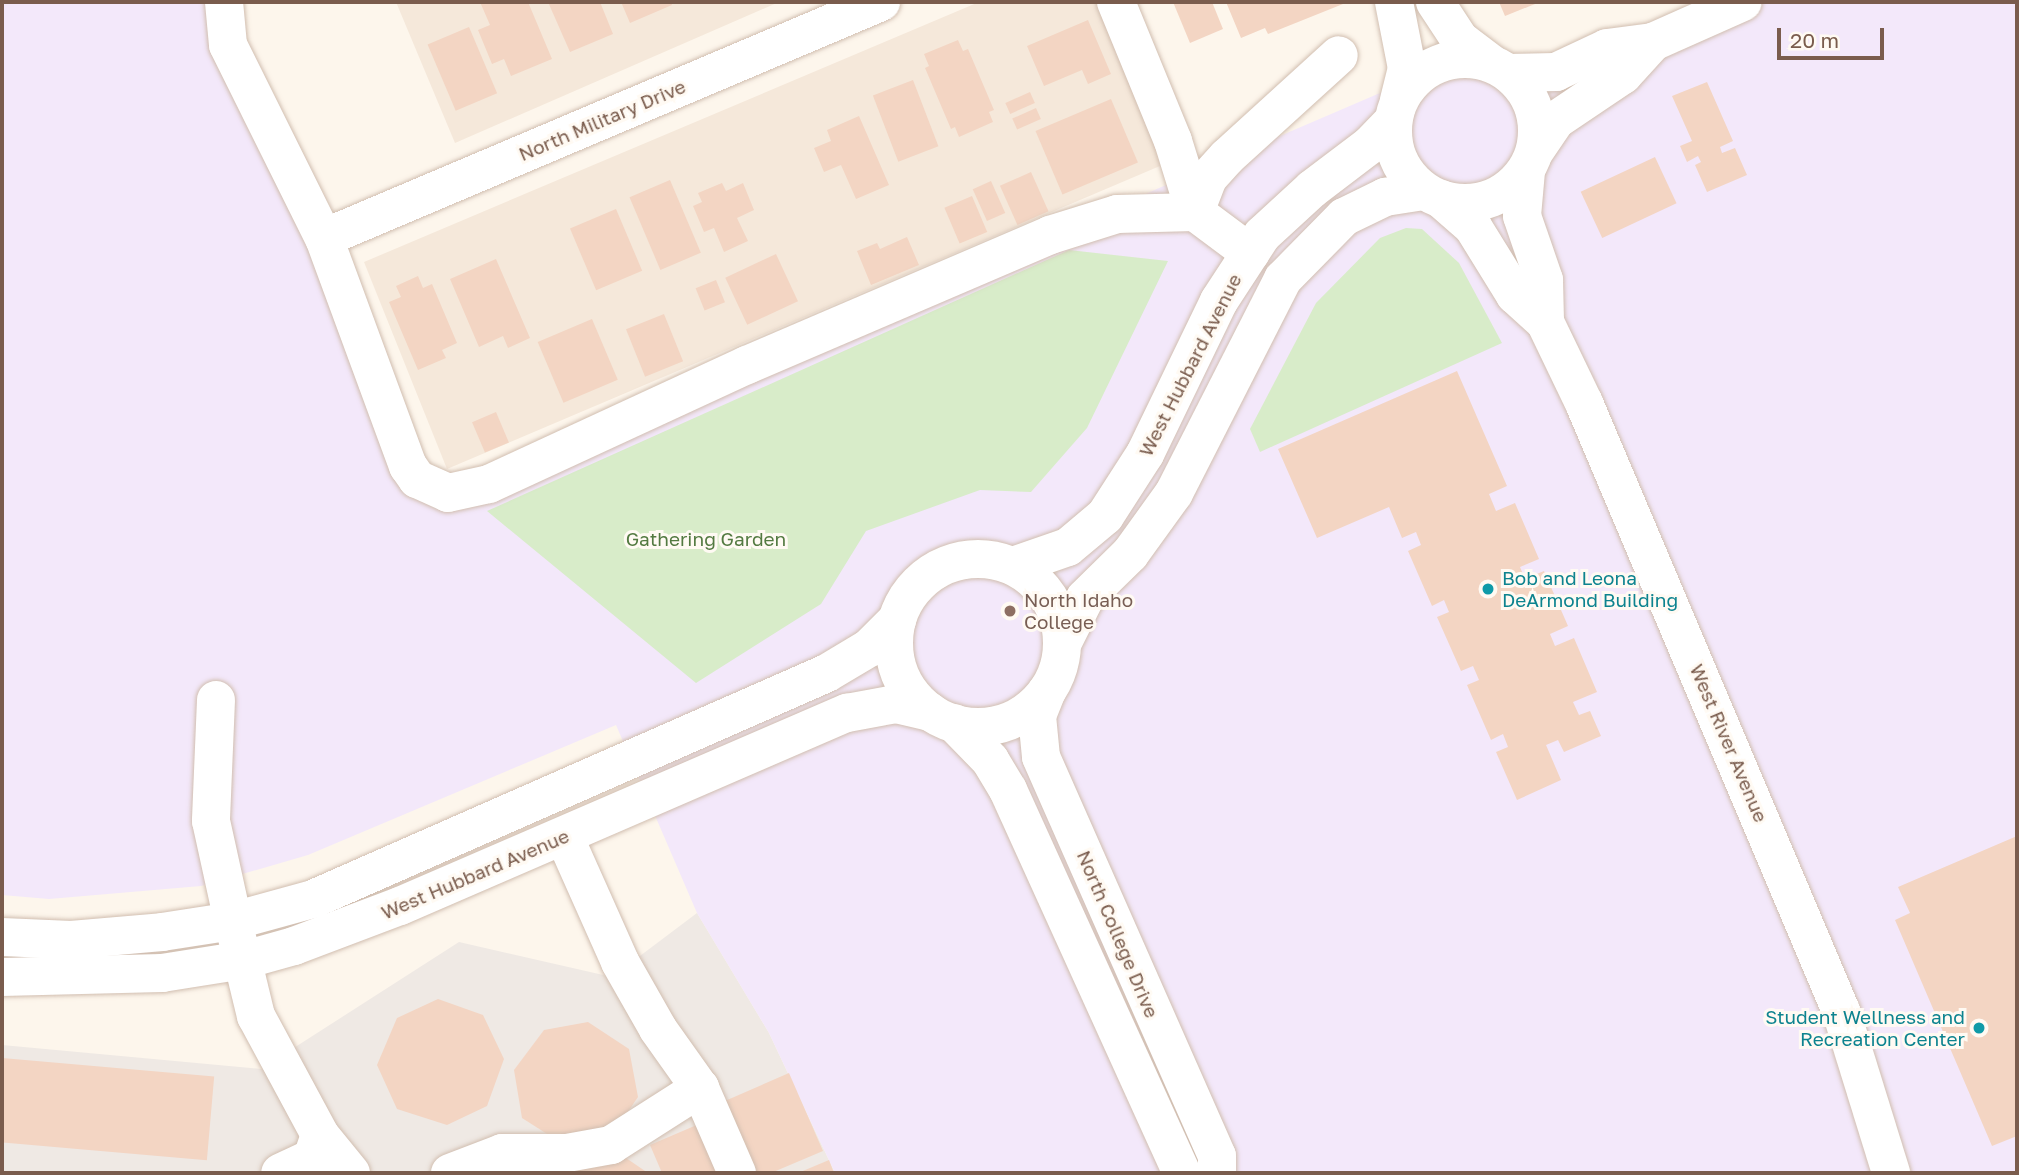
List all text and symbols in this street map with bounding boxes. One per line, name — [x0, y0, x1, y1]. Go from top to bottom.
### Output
scale bar — [1781, 14, 1888, 58]
text: 20 m — [1790, 27, 1839, 53]
street label: North Military Drive — [515, 75, 689, 165]
street label: West Hubbard Avenue — [1134, 270, 1246, 460]
park label: Gathering Garden — [626, 528, 786, 550]
place label: Bob and Leona DeArmond Building — [1502, 567, 1678, 611]
marker: Bob and Leona DeArmond Building — [1480, 581, 1496, 597]
place label: North Idaho College — [1024, 589, 1133, 633]
marker: North Idaho College — [1002, 603, 1018, 619]
street label: West River Avenue — [1685, 661, 1773, 825]
street label: West Hubbard Avenue — [378, 824, 572, 924]
street label: North College Drive — [1072, 847, 1164, 1021]
place label: Student Wellness and Recreation Center — [1765, 1006, 1965, 1050]
marker: Student Wellness and Recreation Center — [1971, 1020, 1987, 1036]

